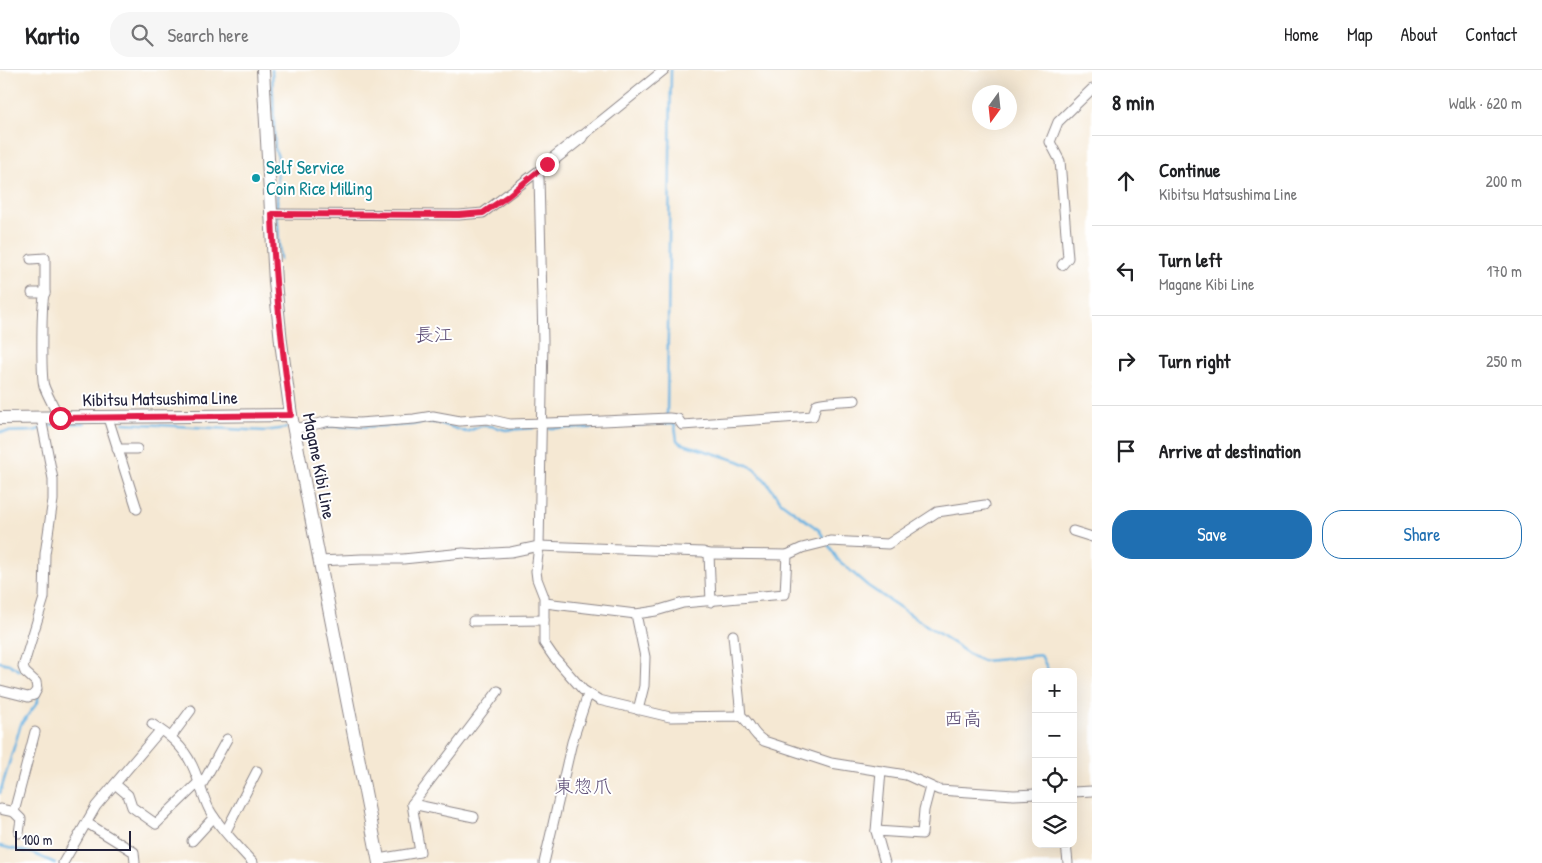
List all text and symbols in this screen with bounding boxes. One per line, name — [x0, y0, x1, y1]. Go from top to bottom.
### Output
search box — [110, 12, 460, 57]
text: Kartio — [25, 19, 80, 51]
icon: search — [128, 21, 156, 49]
text: Search here — [168, 22, 249, 48]
text: Home — [1284, 22, 1319, 47]
text: Map — [1347, 22, 1372, 47]
text: About — [1400, 22, 1437, 47]
text: Contact — [1465, 22, 1517, 47]
north arrow — [972, 85, 1017, 130]
text: 8 min — [1112, 88, 1154, 117]
text: Walk · 620 m — [1449, 92, 1522, 114]
route end — [536, 153, 559, 176]
place label: Self Service Coin Rice Milling — [266, 155, 373, 201]
text: Continue — [1159, 157, 1220, 183]
icon: ahead — [1112, 167, 1140, 195]
text: 200 m — [1486, 170, 1522, 192]
marker: Self Service Coin Rice Milling — [250, 172, 262, 184]
text: Kibitsu Matsushima Line — [1159, 183, 1297, 205]
text: Turn left — [1159, 247, 1222, 273]
icon: left — [1112, 257, 1140, 285]
text: 170 m — [1487, 260, 1522, 282]
text: Magane Kibi Line — [1159, 273, 1254, 295]
district label: 長江 — [415, 321, 453, 347]
icon: right — [1112, 347, 1140, 375]
text: Turn right — [1159, 348, 1230, 374]
text: 250 m — [1486, 350, 1522, 372]
street label: Kibitsu Matsushima Line — [82, 385, 238, 412]
route start — [49, 407, 72, 430]
street label: Magane Kibi Line — [297, 411, 342, 521]
icon: arrive — [1112, 437, 1140, 465]
text: Arrive at destination — [1159, 438, 1301, 464]
button: Save — [1112, 510, 1312, 559]
button: Share — [1322, 510, 1522, 559]
map controls — [1032, 668, 1077, 848]
button: + — [1032, 668, 1077, 713]
district label: 西高 — [944, 705, 982, 731]
button: − — [1032, 713, 1077, 758]
button: locate — [1032, 758, 1077, 803]
district label: 東惣爪 — [554, 773, 612, 799]
button: layers — [1032, 803, 1077, 848]
scale bar — [15, 828, 131, 851]
text: 100 m — [22, 830, 52, 849]

